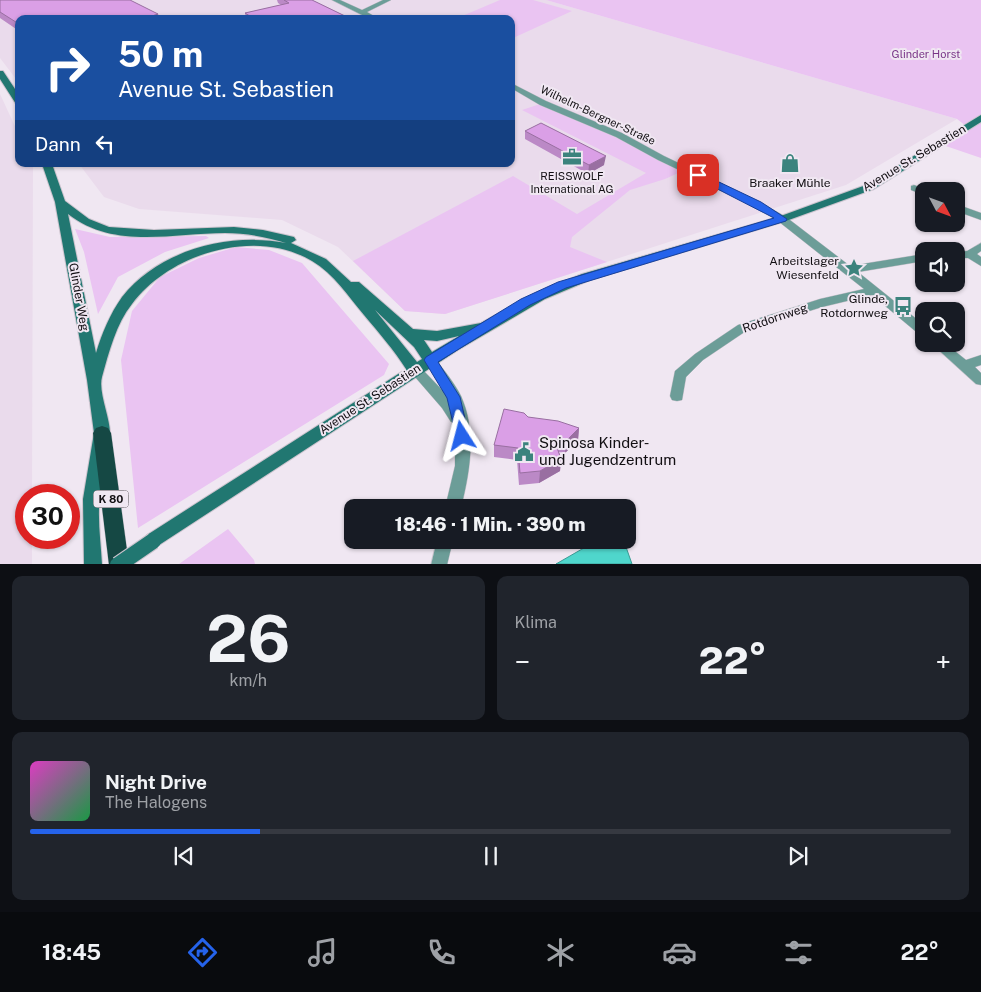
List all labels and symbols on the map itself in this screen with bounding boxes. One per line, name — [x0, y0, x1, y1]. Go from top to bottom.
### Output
park label: Glinder Horst — [892, 48, 960, 60]
street label: Wilhelm-Bergner-Straße — [539, 83, 657, 147]
street label: Avenue St. Sebastien — [860, 122, 968, 194]
office icon: REISSWOLF International AG — [561, 146, 583, 168]
shop icon: Braaker Mühle — [779, 152, 801, 174]
pin — [677, 154, 719, 196]
place label: REISSWOLF International AG — [530, 170, 614, 195]
place label: Braaker Mühle — [749, 176, 831, 190]
north arrow — [915, 182, 965, 232]
place label: Arbeitslager Wiesenfeld — [769, 254, 839, 282]
place icon: Arbeitslager Wiesenfeld — [843, 257, 865, 279]
street label: Glinder Weg — [66, 262, 92, 332]
place label: Glinde, Rotdornweg — [820, 292, 888, 320]
bus stop icon: Glinde, Rotdornweg — [892, 295, 914, 317]
street label: Rotdornweg — [741, 300, 809, 336]
street label: Avenue St. Sebastien — [317, 361, 423, 437]
position arrow — [435, 409, 487, 461]
place label: Spinosa Kinder- und Jugendzentrum — [539, 434, 676, 468]
public building icon: Spinosa Kinder- und Jugendzentrum — [513, 441, 535, 463]
speed limit sign: 30 — [15, 484, 80, 549]
road number: K 80 — [94, 490, 128, 508]

